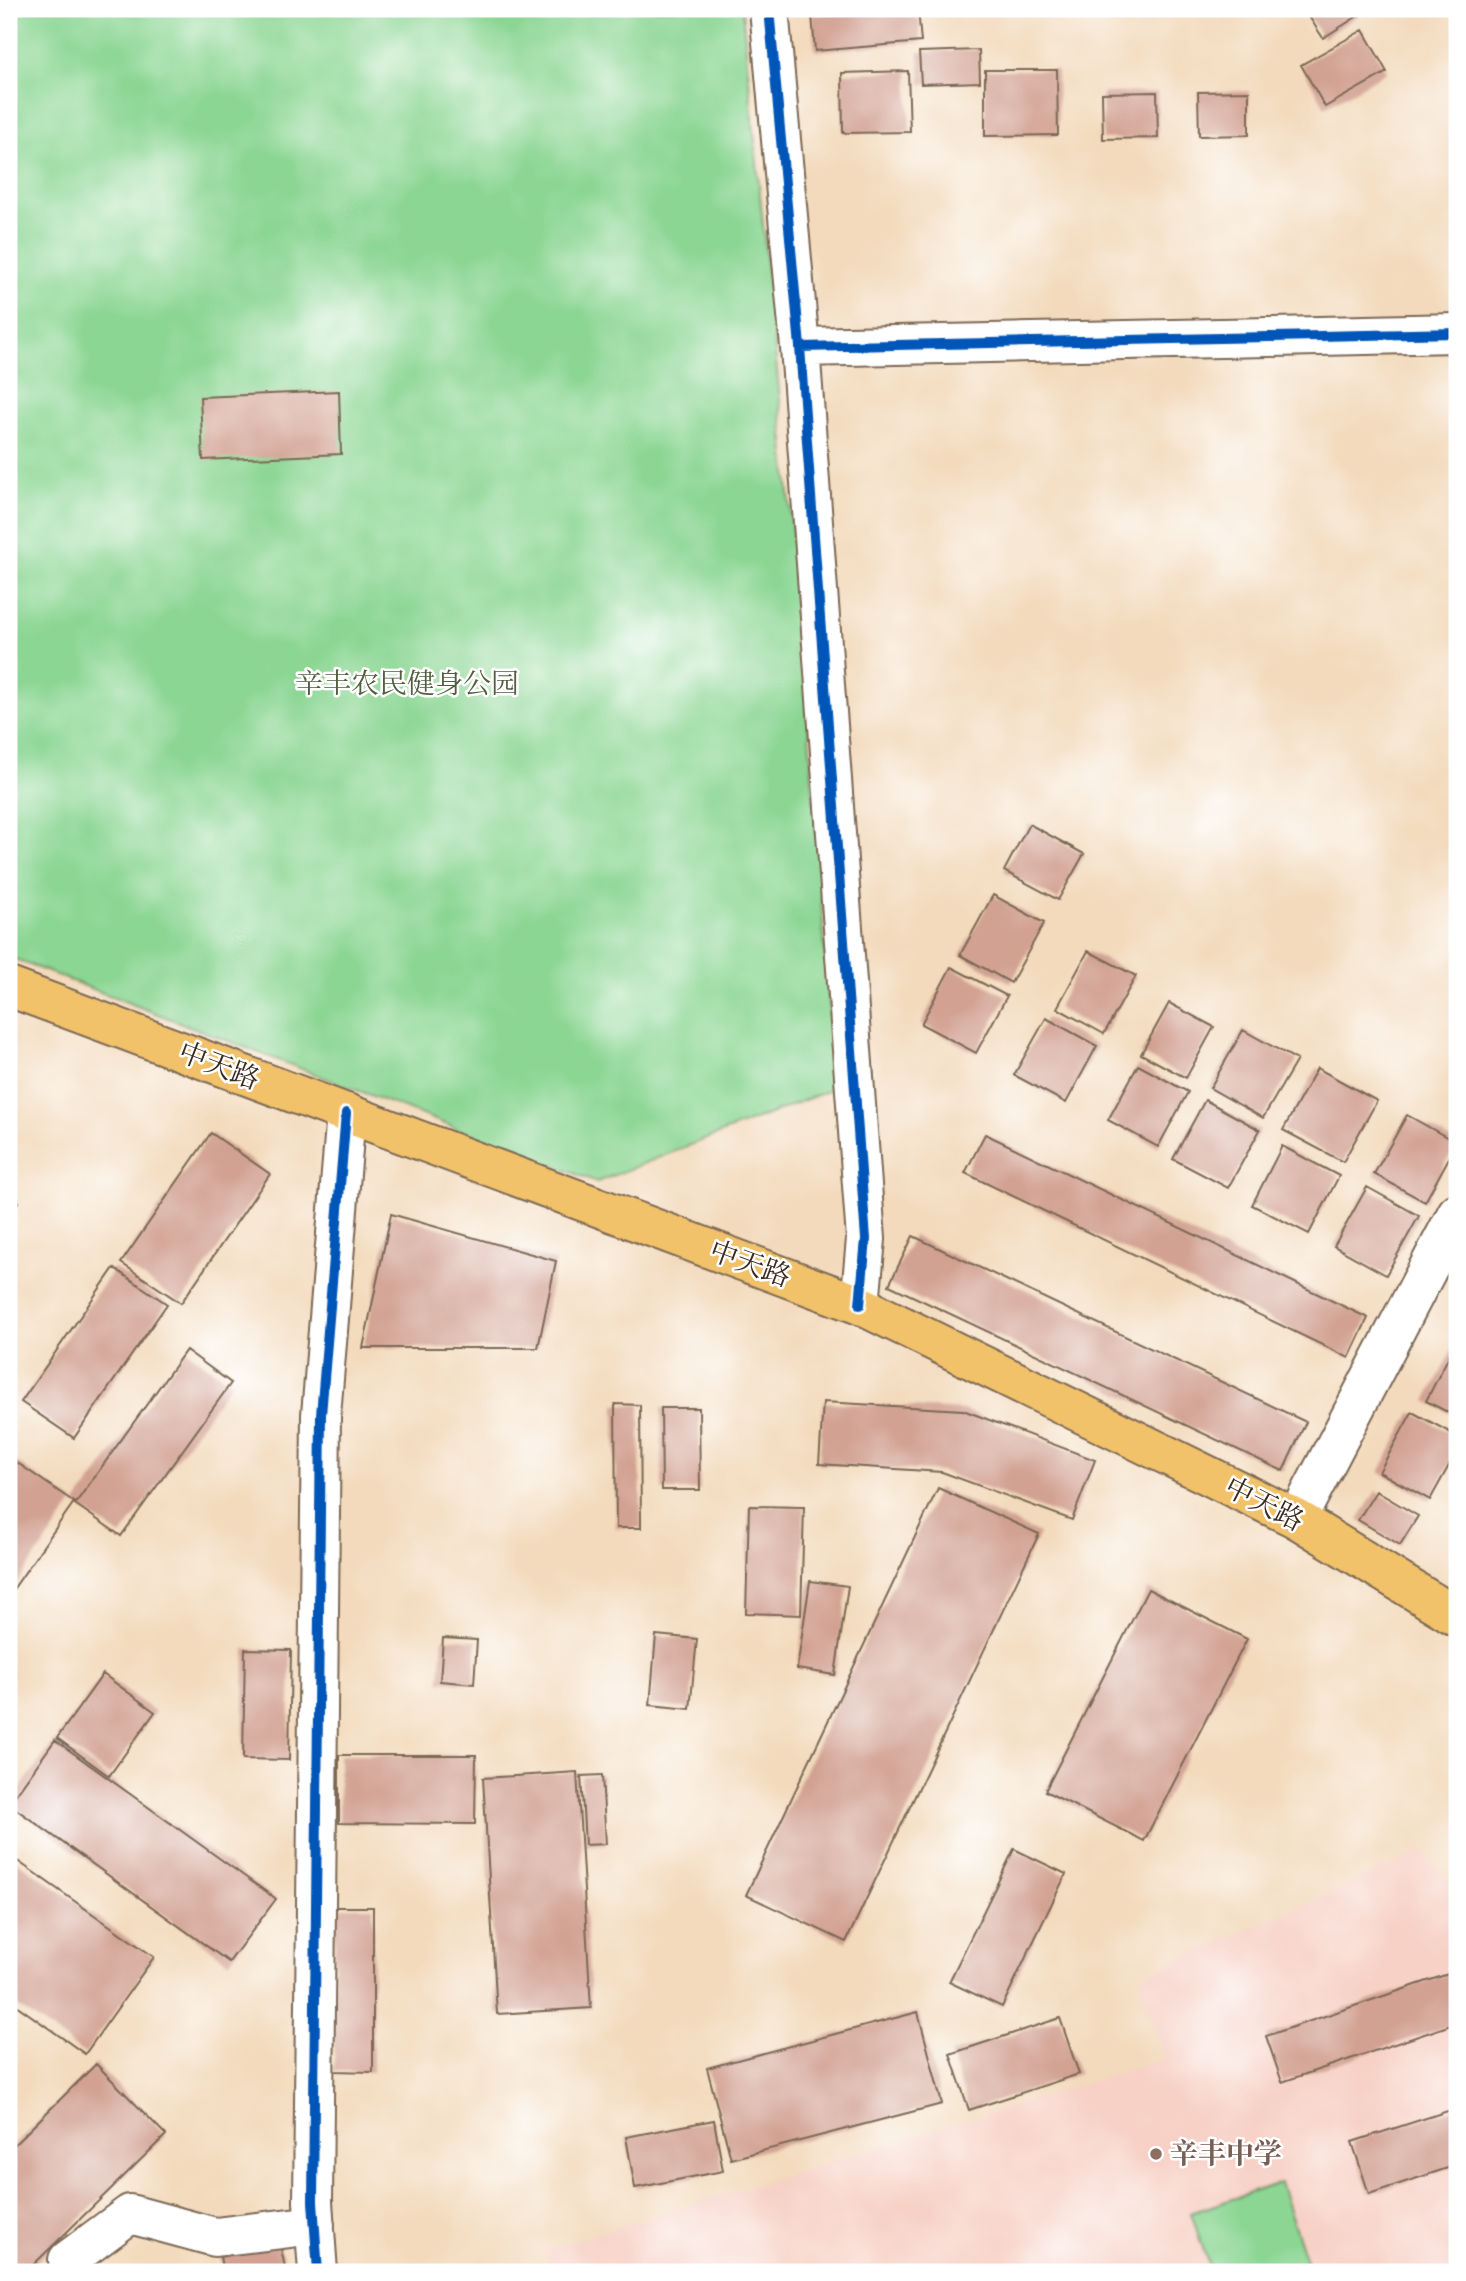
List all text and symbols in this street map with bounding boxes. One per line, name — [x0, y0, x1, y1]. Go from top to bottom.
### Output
park label: 辛丰农民健身公园 — [295, 665, 519, 703]
street label: 中天路 — [173, 1033, 265, 1099]
street label: 中天路 — [704, 1232, 796, 1296]
street label: 中天路 — [1218, 1468, 1310, 1540]
place label: 辛丰中学 — [1170, 2135, 1282, 2173]
marker: 辛丰中学 — [1148, 2146, 1164, 2162]

